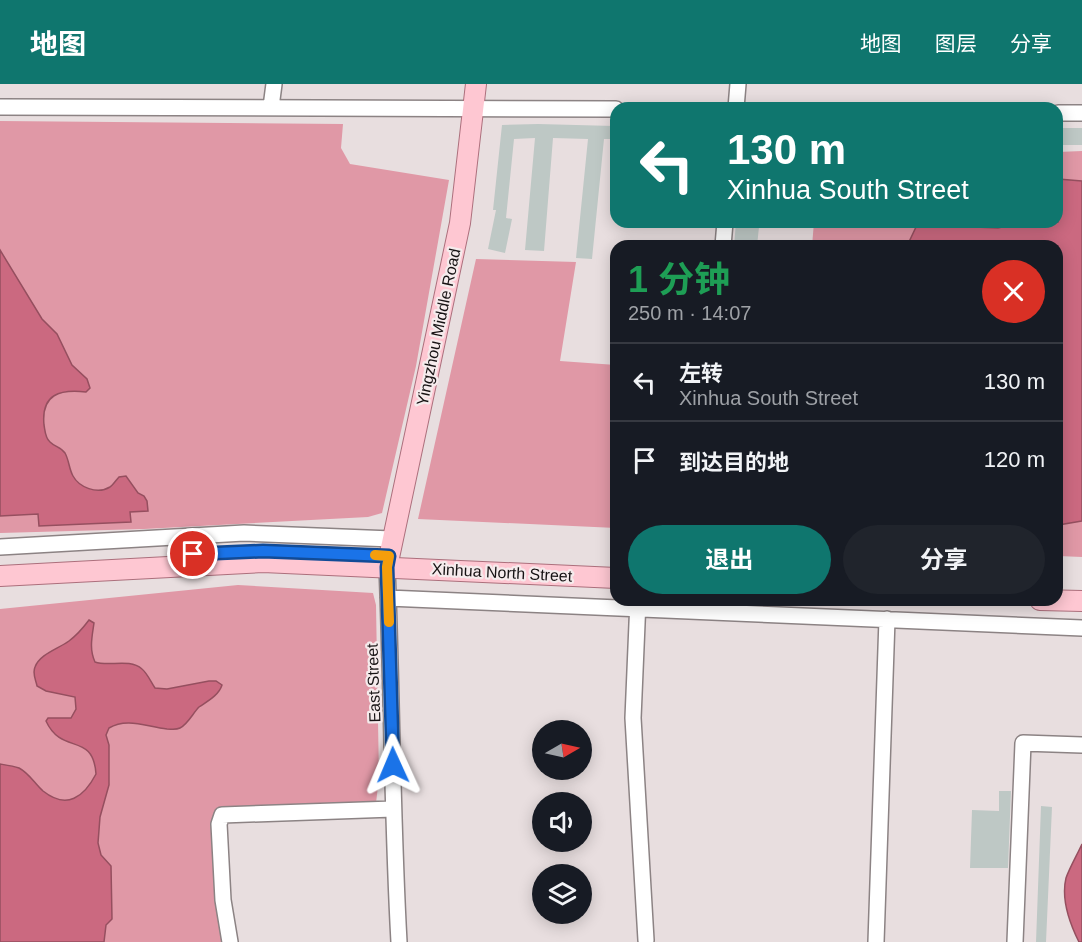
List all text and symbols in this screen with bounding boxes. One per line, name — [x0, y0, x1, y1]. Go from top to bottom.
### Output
text: 地图 — [30, 29, 86, 60]
text: 地图 — [860, 32, 902, 55]
text: 图层 — [935, 32, 977, 55]
text: 分享 — [1010, 32, 1052, 55]
icon: left — [628, 126, 706, 204]
text: 130 m — [727, 126, 846, 173]
text: Xinhua South Street — [727, 175, 969, 205]
street label: Yingzhou Middle Road — [413, 247, 463, 407]
text: 1 分钟 — [628, 259, 730, 300]
button: close — [982, 260, 1045, 323]
text: 250 m · 14:07 — [628, 302, 751, 324]
text: 左转 — [679, 361, 723, 386]
icon: left — [628, 366, 661, 399]
text: 130 m — [984, 369, 1045, 394]
text: Xinhua South Street — [679, 387, 858, 409]
icon: arrive — [628, 444, 661, 477]
text: 120 m — [984, 447, 1045, 472]
text: 到达目的地 — [679, 450, 789, 475]
button: 退出 — [628, 525, 831, 594]
button: 分享 — [843, 525, 1045, 594]
pin — [167, 528, 218, 579]
icon: arrive — [176, 537, 209, 570]
street label: Xinhua North Street — [431, 560, 573, 585]
street label: East Street — [364, 643, 383, 723]
north arrow — [532, 720, 592, 780]
map controls — [532, 720, 592, 924]
position arrow — [361, 733, 425, 797]
button: sound — [532, 792, 592, 852]
button: layers — [532, 864, 592, 924]

